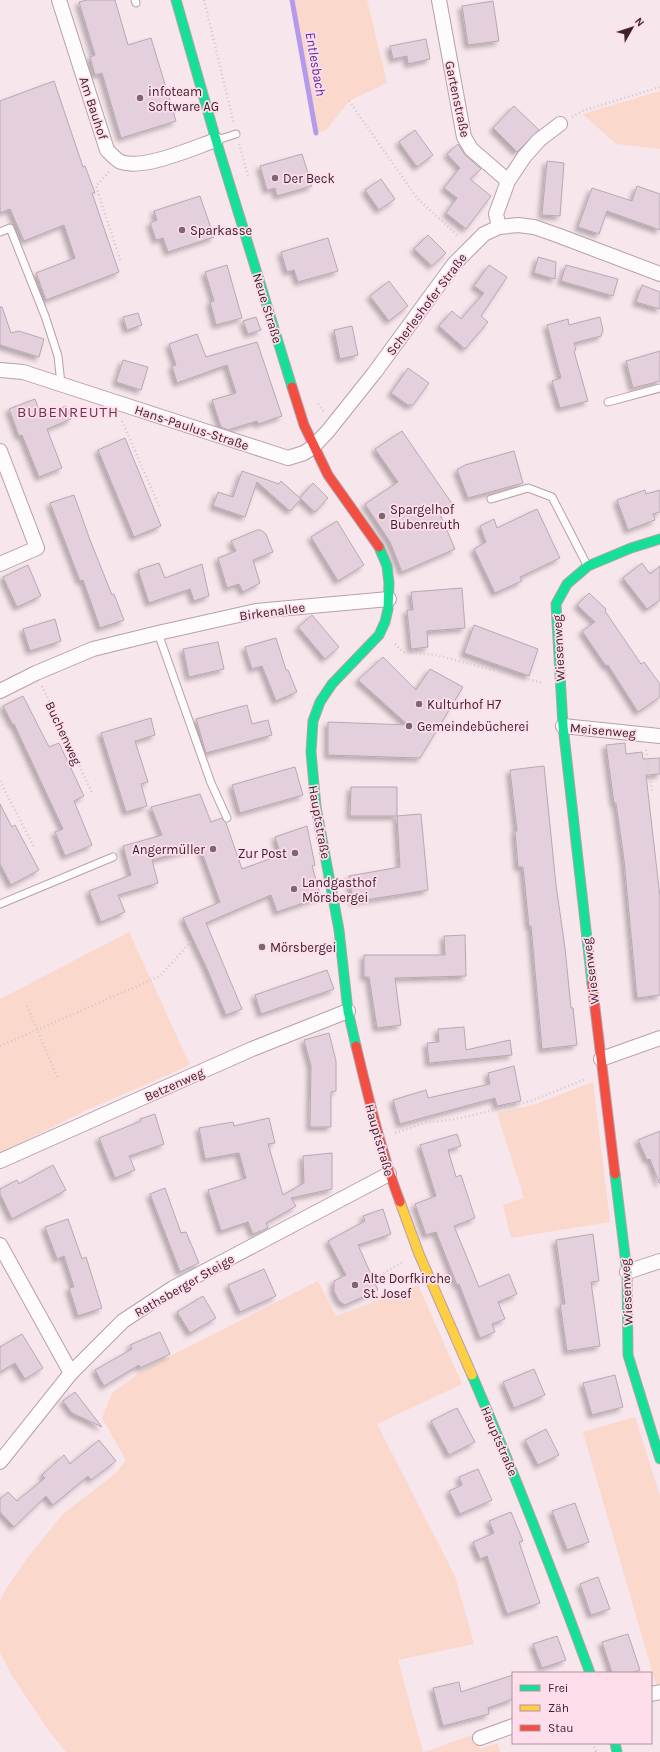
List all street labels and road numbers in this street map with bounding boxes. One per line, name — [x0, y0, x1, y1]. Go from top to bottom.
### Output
street label: Gartenstraße — [442, 59, 473, 139]
street label: Am Bauhof — [76, 75, 111, 142]
street label: Scherleshofer Straße — [383, 250, 470, 358]
street label: Neue Straße — [250, 271, 285, 345]
street label: Hans-Paulus-Straße — [133, 402, 251, 453]
street label: Birkenallee — [238, 599, 306, 624]
street label: Wiesenweg — [549, 613, 568, 682]
street label: Buchenweg — [42, 699, 85, 768]
street label: Meisenweg — [569, 720, 637, 741]
street label: Hauptstraße — [306, 784, 333, 860]
street label: Wiesenweg — [579, 936, 602, 1005]
street label: Betzenweg — [142, 1064, 207, 1104]
street label: Hauptstraße — [362, 1102, 397, 1178]
street label: Rathsberger Steige — [132, 1251, 237, 1320]
street label: Wiesenweg — [617, 1257, 636, 1326]
street label: Hauptstraße — [478, 1404, 521, 1479]

